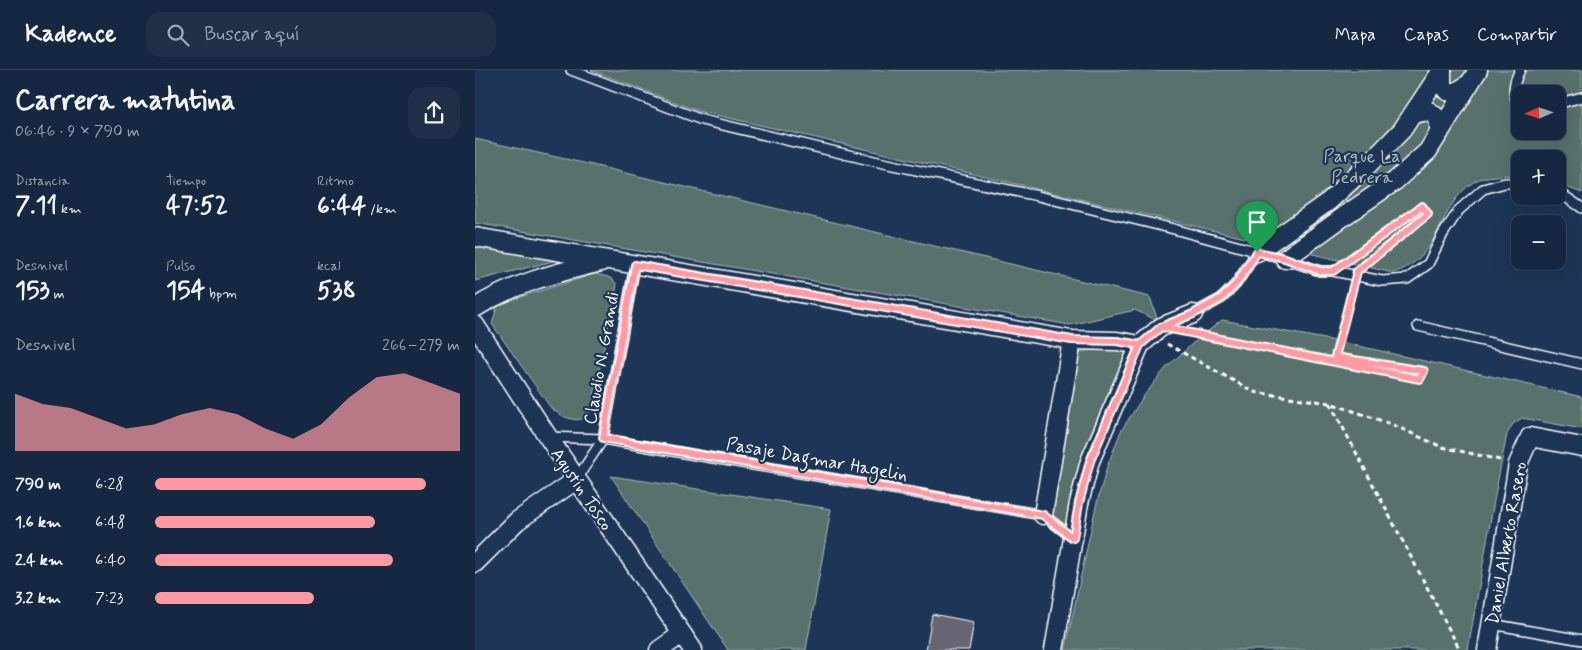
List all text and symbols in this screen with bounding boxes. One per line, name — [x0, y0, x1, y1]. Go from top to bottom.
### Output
search box — [146, 12, 496, 57]
text: Kadence — [25, 19, 116, 50]
icon: search — [164, 21, 192, 49]
text: Buscar aquí — [204, 22, 300, 47]
text: Mapa — [1335, 23, 1376, 47]
text: Capas — [1404, 23, 1449, 47]
text: Compartir — [1477, 23, 1557, 47]
text: Carrera matutina — [15, 83, 235, 120]
north arrow — [1511, 85, 1566, 140]
map controls — [1511, 85, 1566, 270]
button: share — [408, 87, 460, 139]
text: 06:46 · 9 × 790 m — [15, 121, 140, 142]
park label: Parque La Pedrera — [1323, 145, 1401, 190]
button: + — [1511, 150, 1566, 205]
text: Distancia — [15, 172, 70, 190]
text: Tiempo — [166, 172, 206, 190]
text: Ritmo — [317, 172, 354, 190]
text: 7.11 — [15, 190, 57, 223]
text: 47:52 — [166, 190, 228, 223]
text: 6:44 — [317, 190, 366, 223]
text: km — [57, 200, 82, 218]
text: /km — [366, 200, 397, 218]
pin — [1236, 201, 1278, 252]
icon: arrive — [1243, 208, 1271, 236]
button: − — [1511, 215, 1566, 270]
text: Desnivel — [15, 257, 68, 275]
text: Pulso — [166, 257, 195, 275]
text: kcal — [317, 257, 341, 275]
text: 153 — [15, 275, 50, 308]
text: 154 — [166, 275, 205, 308]
text: 538 — [317, 275, 356, 308]
text: m — [50, 285, 65, 303]
text: bpm — [205, 285, 237, 303]
street label: Claudio N. Grandi — [578, 290, 625, 426]
text: Desnivel — [15, 335, 75, 356]
text: 266–279 m — [382, 335, 460, 356]
street label: Pasaje Dagmar Hagelin — [724, 432, 909, 490]
street label: Agustín Tosco — [545, 443, 618, 536]
street label: Daniel Alberto Rasero — [1481, 460, 1533, 626]
text: 790 m — [15, 474, 61, 495]
text: 6:28 — [95, 474, 124, 495]
text: 1.6 km — [15, 512, 61, 533]
text: 6:48 — [95, 512, 126, 533]
text: 2.4 km — [15, 550, 63, 571]
text: 6:40 — [95, 550, 126, 571]
text: 3.2 km — [15, 588, 61, 609]
text: 7:23 — [95, 588, 124, 609]

